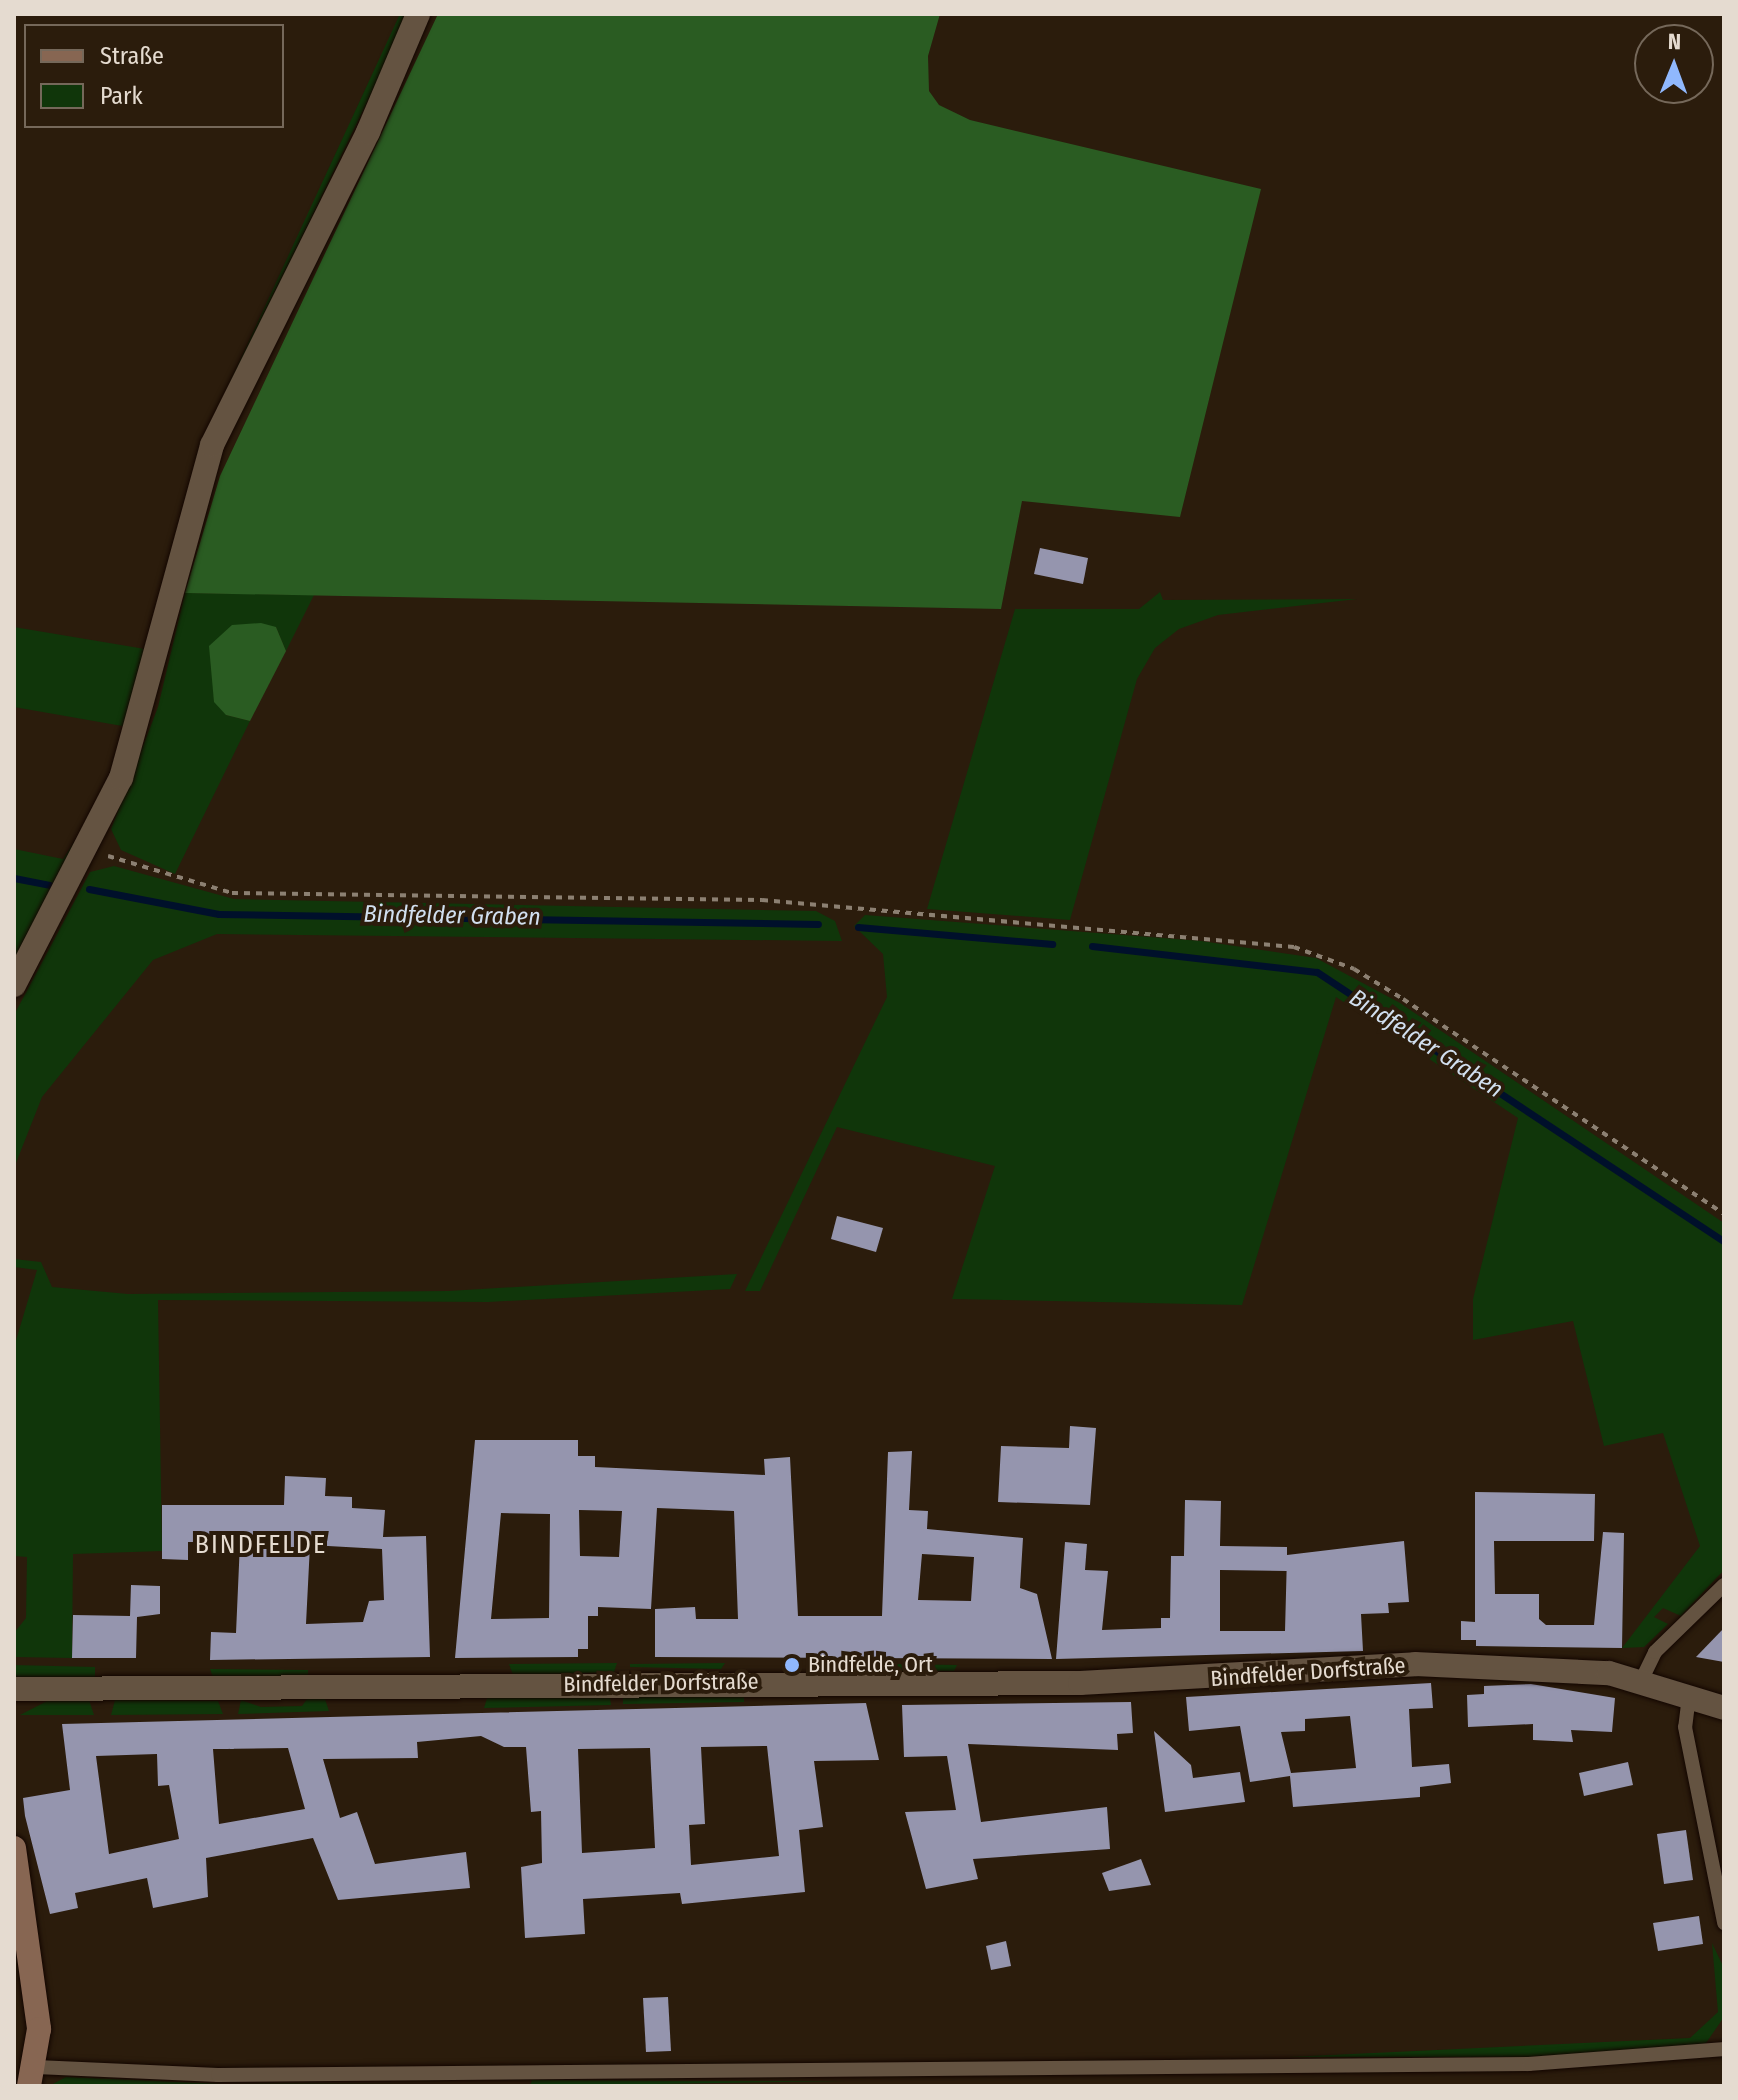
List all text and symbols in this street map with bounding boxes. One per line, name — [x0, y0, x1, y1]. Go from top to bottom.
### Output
legend — [24, 24, 284, 128]
north arrow — [1634, 24, 1714, 104]
text: N — [1668, 28, 1681, 55]
text: Straße — [100, 42, 164, 70]
text: Park — [100, 82, 143, 110]
water label: Bindfelder Graben — [363, 900, 541, 932]
water label: Bindfelder Graben — [1344, 984, 1508, 1104]
district label: BINDFELDE — [195, 1529, 327, 1561]
place label: Bindfelde, Ort — [808, 1652, 933, 1678]
street label: Bindfelder Dorfstraße — [1210, 1652, 1406, 1692]
marker: Bindfelde, Ort — [783, 1656, 801, 1674]
street label: Bindfelder Dorfstraße — [563, 1668, 759, 1698]

